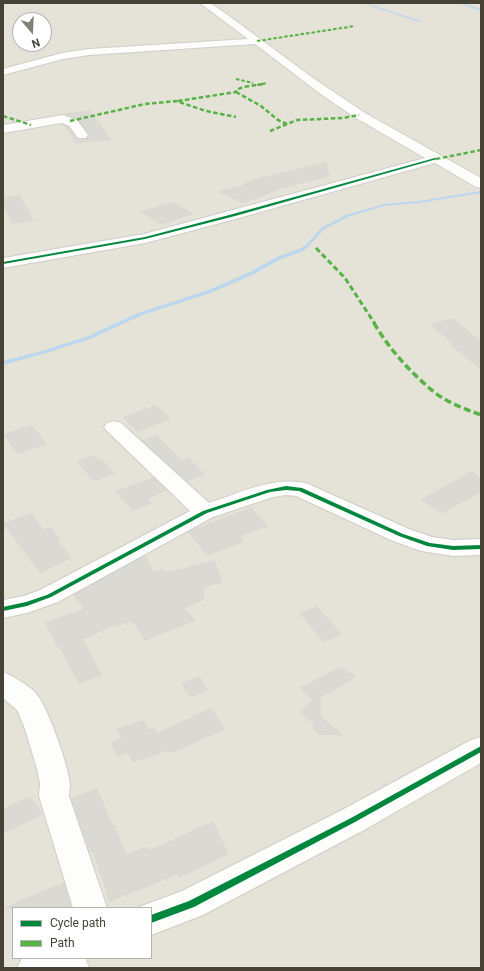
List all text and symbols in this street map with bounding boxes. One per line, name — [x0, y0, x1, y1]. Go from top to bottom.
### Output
north arrow — [12, 12, 52, 52]
text: N — [30, 35, 42, 50]
legend — [12, 907, 152, 959]
text: Cycle path — [50, 916, 106, 930]
text: Path — [50, 936, 75, 950]

